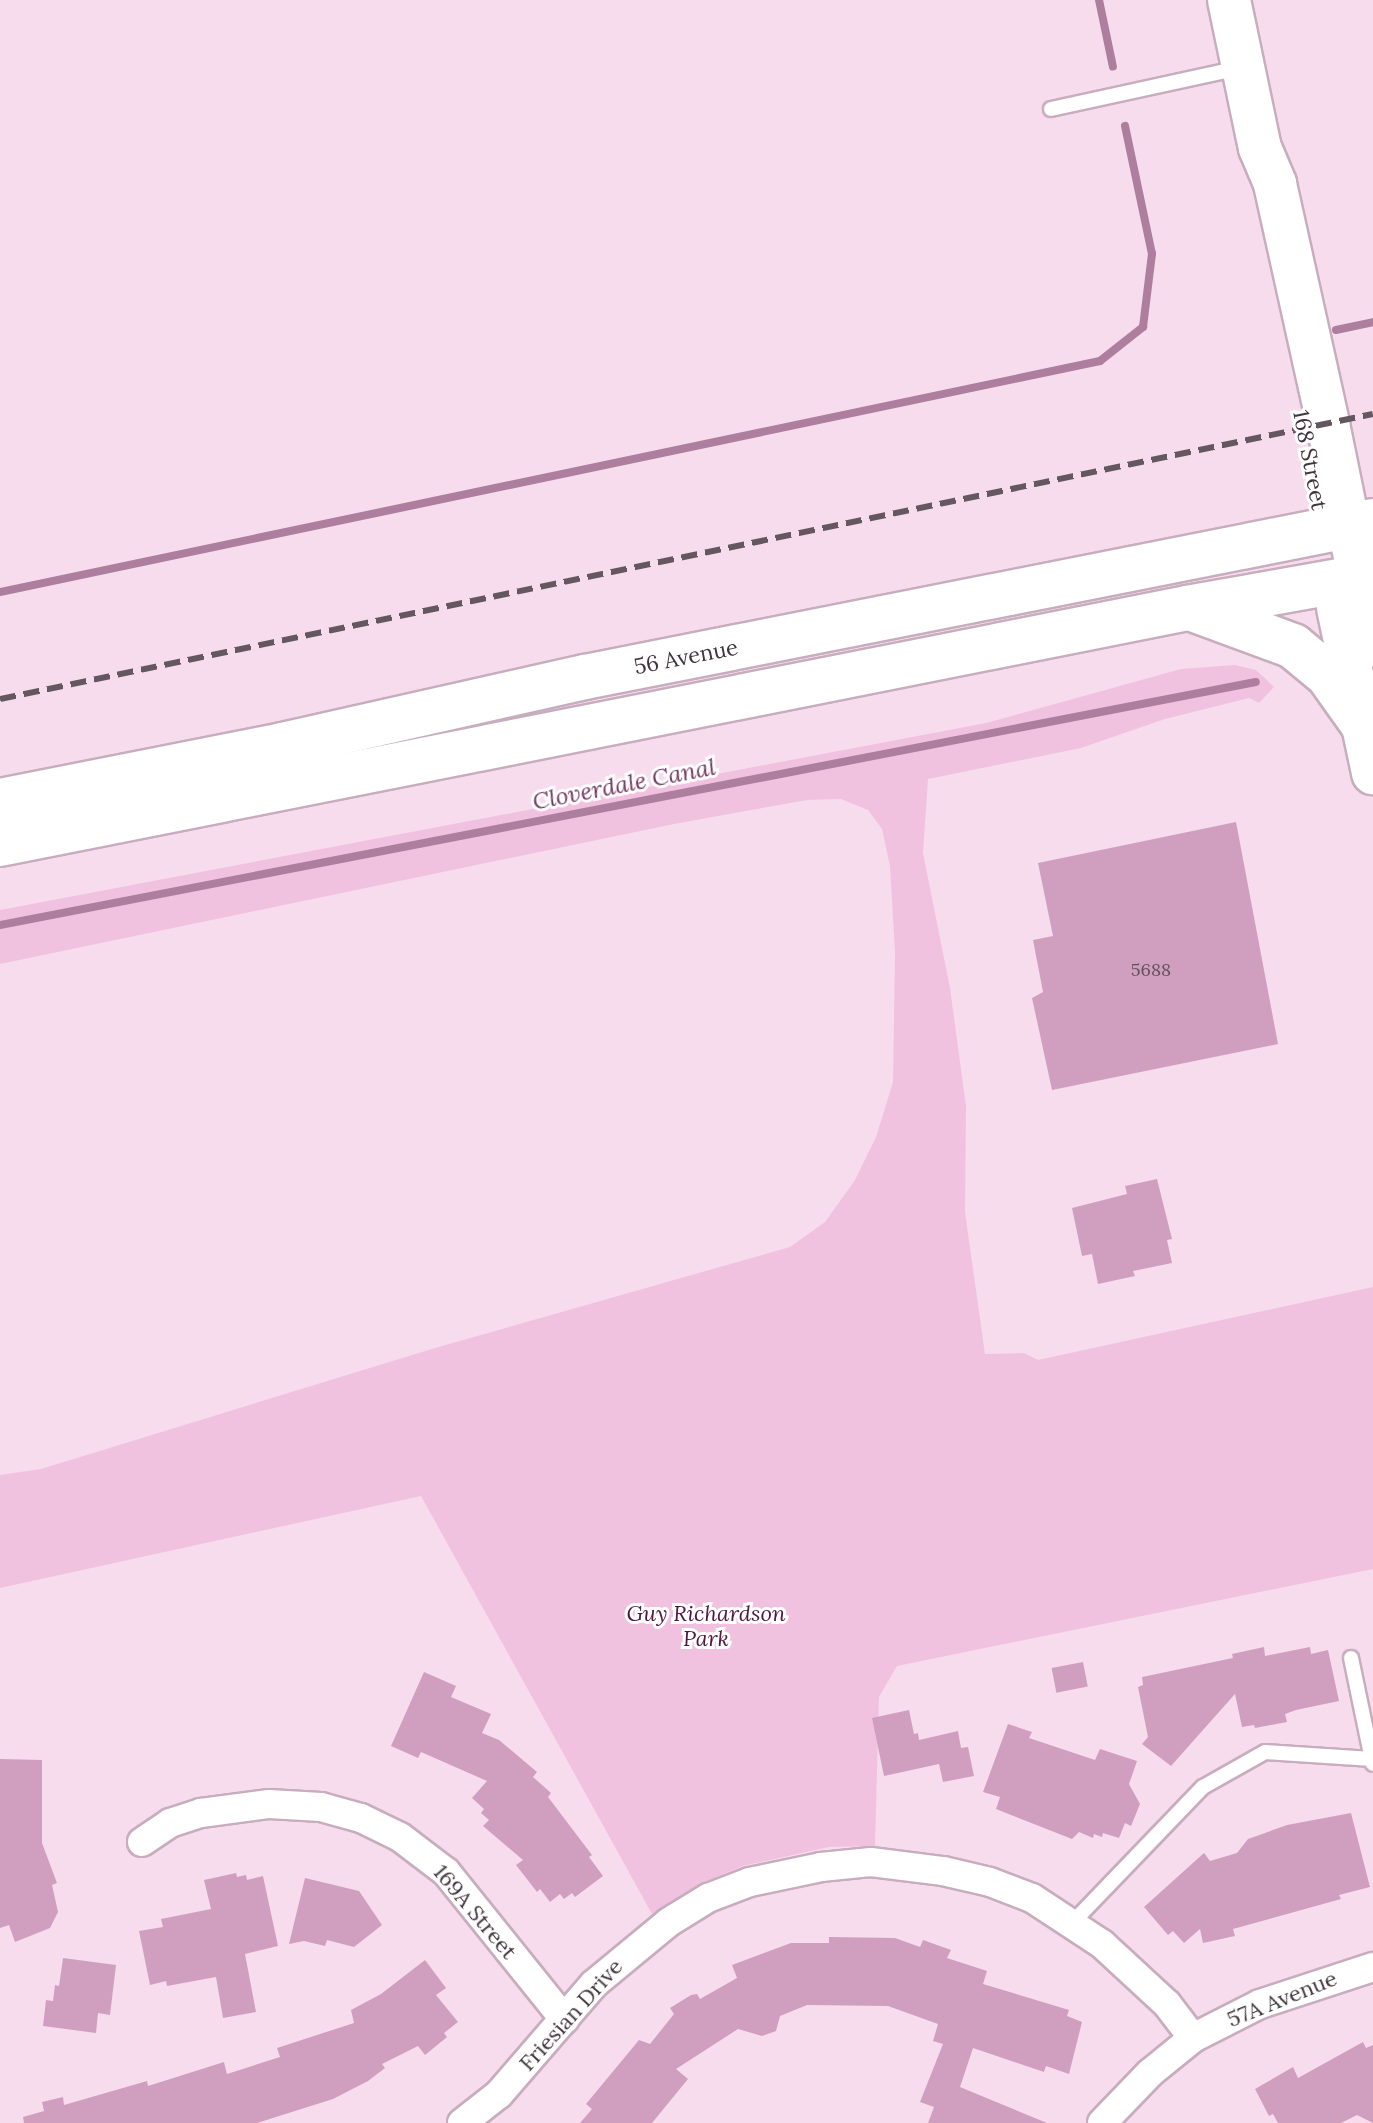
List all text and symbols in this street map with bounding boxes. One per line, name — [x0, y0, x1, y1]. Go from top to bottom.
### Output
street label: 168 Street — [1287, 408, 1333, 512]
street label: 56 Avenue — [632, 634, 740, 680]
water label: Cloverdale Canal — [530, 752, 718, 816]
house number: 5688 — [1131, 959, 1171, 981]
park label: Guy Richardson Park — [627, 1600, 785, 1652]
street label: 169A Street — [428, 1859, 522, 1965]
street label: Friesian Drive — [514, 1954, 628, 2076]
street label: 57A Avenue — [1223, 1965, 1341, 2033]

